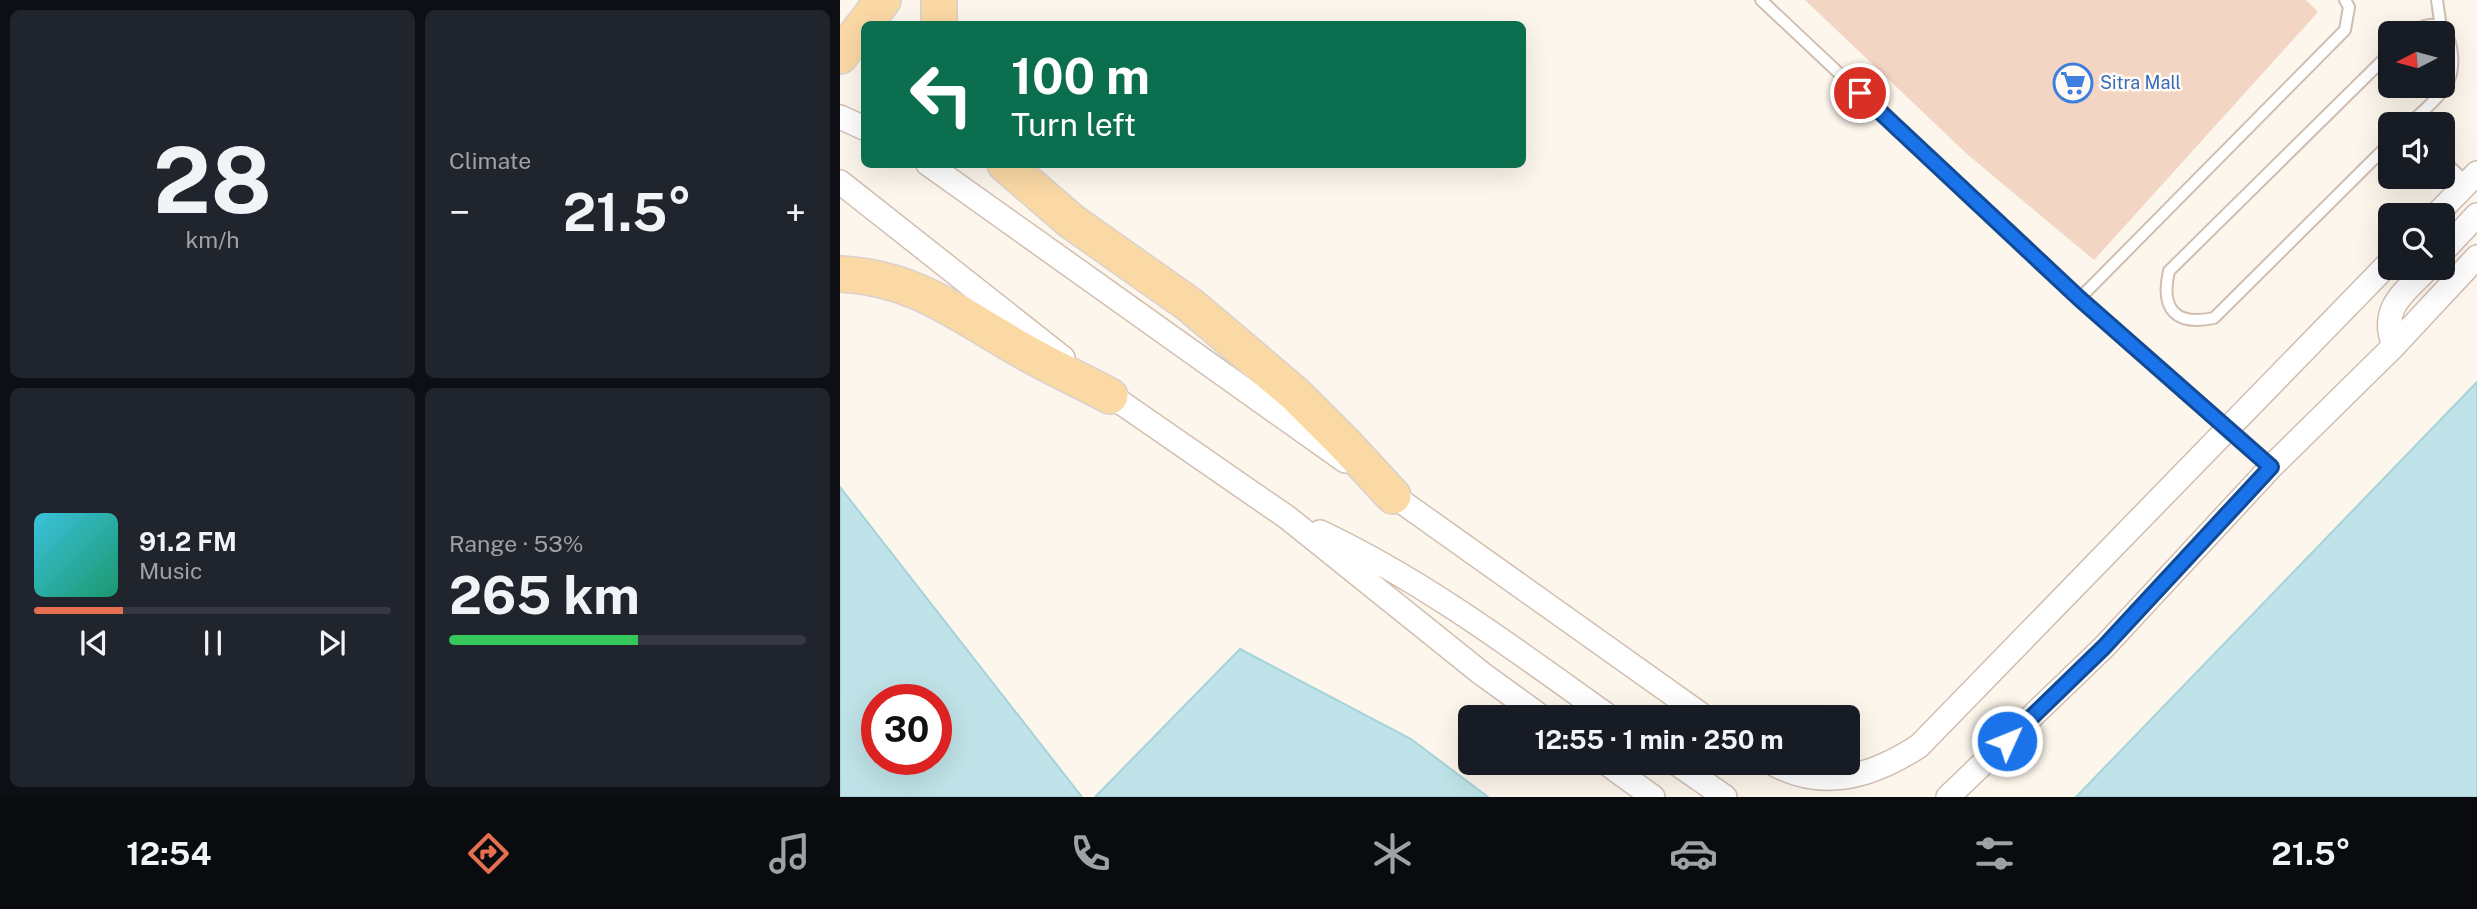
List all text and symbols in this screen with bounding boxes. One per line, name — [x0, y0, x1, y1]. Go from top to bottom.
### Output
north arrow — [2378, 21, 2455, 98]
map controls — [2378, 21, 2455, 280]
text: 100 m — [1011, 47, 1150, 105]
icon: left — [896, 49, 987, 140]
supermarket icon: Sitra Mall — [2052, 62, 2094, 104]
pin — [1830, 63, 1890, 123]
place label: Sitra Mall — [2100, 72, 2181, 93]
icon: arrive — [1841, 74, 1879, 112]
text: Turn left — [1011, 106, 1136, 143]
button: sound — [2378, 112, 2455, 189]
text: 28 — [153, 127, 272, 233]
text: Climate — [449, 147, 531, 174]
text: 21.5° — [563, 182, 692, 243]
text: − — [449, 190, 470, 235]
text: + — [785, 190, 806, 235]
button: search — [2378, 203, 2455, 280]
text: km/h — [185, 226, 240, 253]
text: 91.2 FM — [139, 526, 237, 557]
text: Range · 53% — [449, 530, 583, 557]
text: Music — [139, 557, 203, 584]
text: 265 km — [449, 565, 640, 626]
icon: previous — [75, 624, 113, 662]
icon: pause — [194, 624, 232, 662]
icon: next — [313, 624, 351, 662]
speed limit sign: 30 — [861, 684, 952, 775]
position arrow — [1970, 704, 2044, 778]
text: 12:55 · 1 min · 250 m — [1534, 724, 1784, 755]
icon: directions — [464, 829, 513, 878]
icon: music — [765, 829, 814, 878]
icon: phone — [1066, 829, 1115, 878]
icon: climate — [1368, 829, 1417, 878]
icon: car — [1669, 829, 1718, 878]
icon: filters — [1970, 829, 2019, 878]
text: 12:54 — [126, 835, 211, 872]
text: 21.5° — [2271, 835, 2351, 872]

